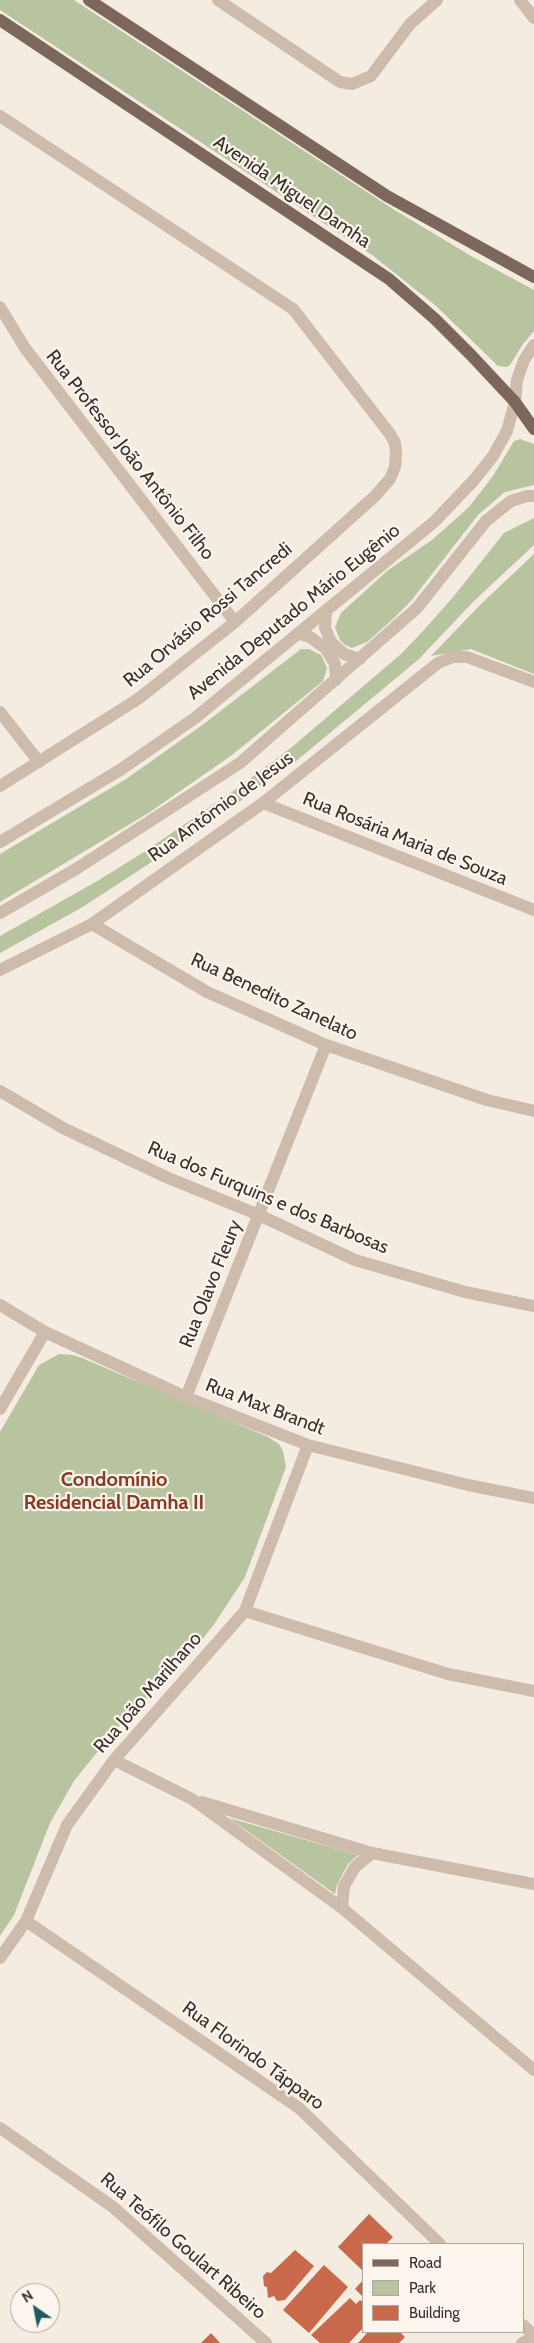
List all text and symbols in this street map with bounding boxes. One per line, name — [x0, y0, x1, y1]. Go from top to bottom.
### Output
street label: Avenida Miguel Damha — [209, 131, 375, 253]
street label: Rua Professor João Antônio Filho — [41, 346, 219, 564]
street label: Avenida Deputado Mário Eugênio — [183, 519, 405, 705]
street label: Rua Orvásio Rossi Tancredi — [119, 538, 297, 692]
street label: Rua Antômio de Jesus — [144, 747, 298, 867]
street label: Rua Rosária Maria de Souza — [299, 788, 511, 890]
street label: Rua Benedito Zanelato — [187, 948, 361, 1046]
street label: Rua dos Furquins e dos Barbosas — [144, 1137, 392, 1259]
street label: Rua Olavo Fleury — [175, 1217, 247, 1351]
street label: Rua Max Brandt — [202, 1374, 328, 1440]
district label: Condomínio Residencial Damha II — [24, 1468, 204, 1515]
street label: Rua João Marilhano — [89, 1628, 207, 1758]
street label: Rua Florindo Tápparo — [178, 1997, 328, 2115]
street label: Rua Teófilo Goulart Ribeiro — [96, 2168, 270, 2324]
legend — [362, 2243, 524, 2333]
text: Road — [409, 2254, 442, 2272]
text: Park — [409, 2279, 436, 2297]
north arrow — [10, 2283, 60, 2333]
text: N — [18, 2286, 36, 2307]
text: Building — [409, 2304, 460, 2322]

